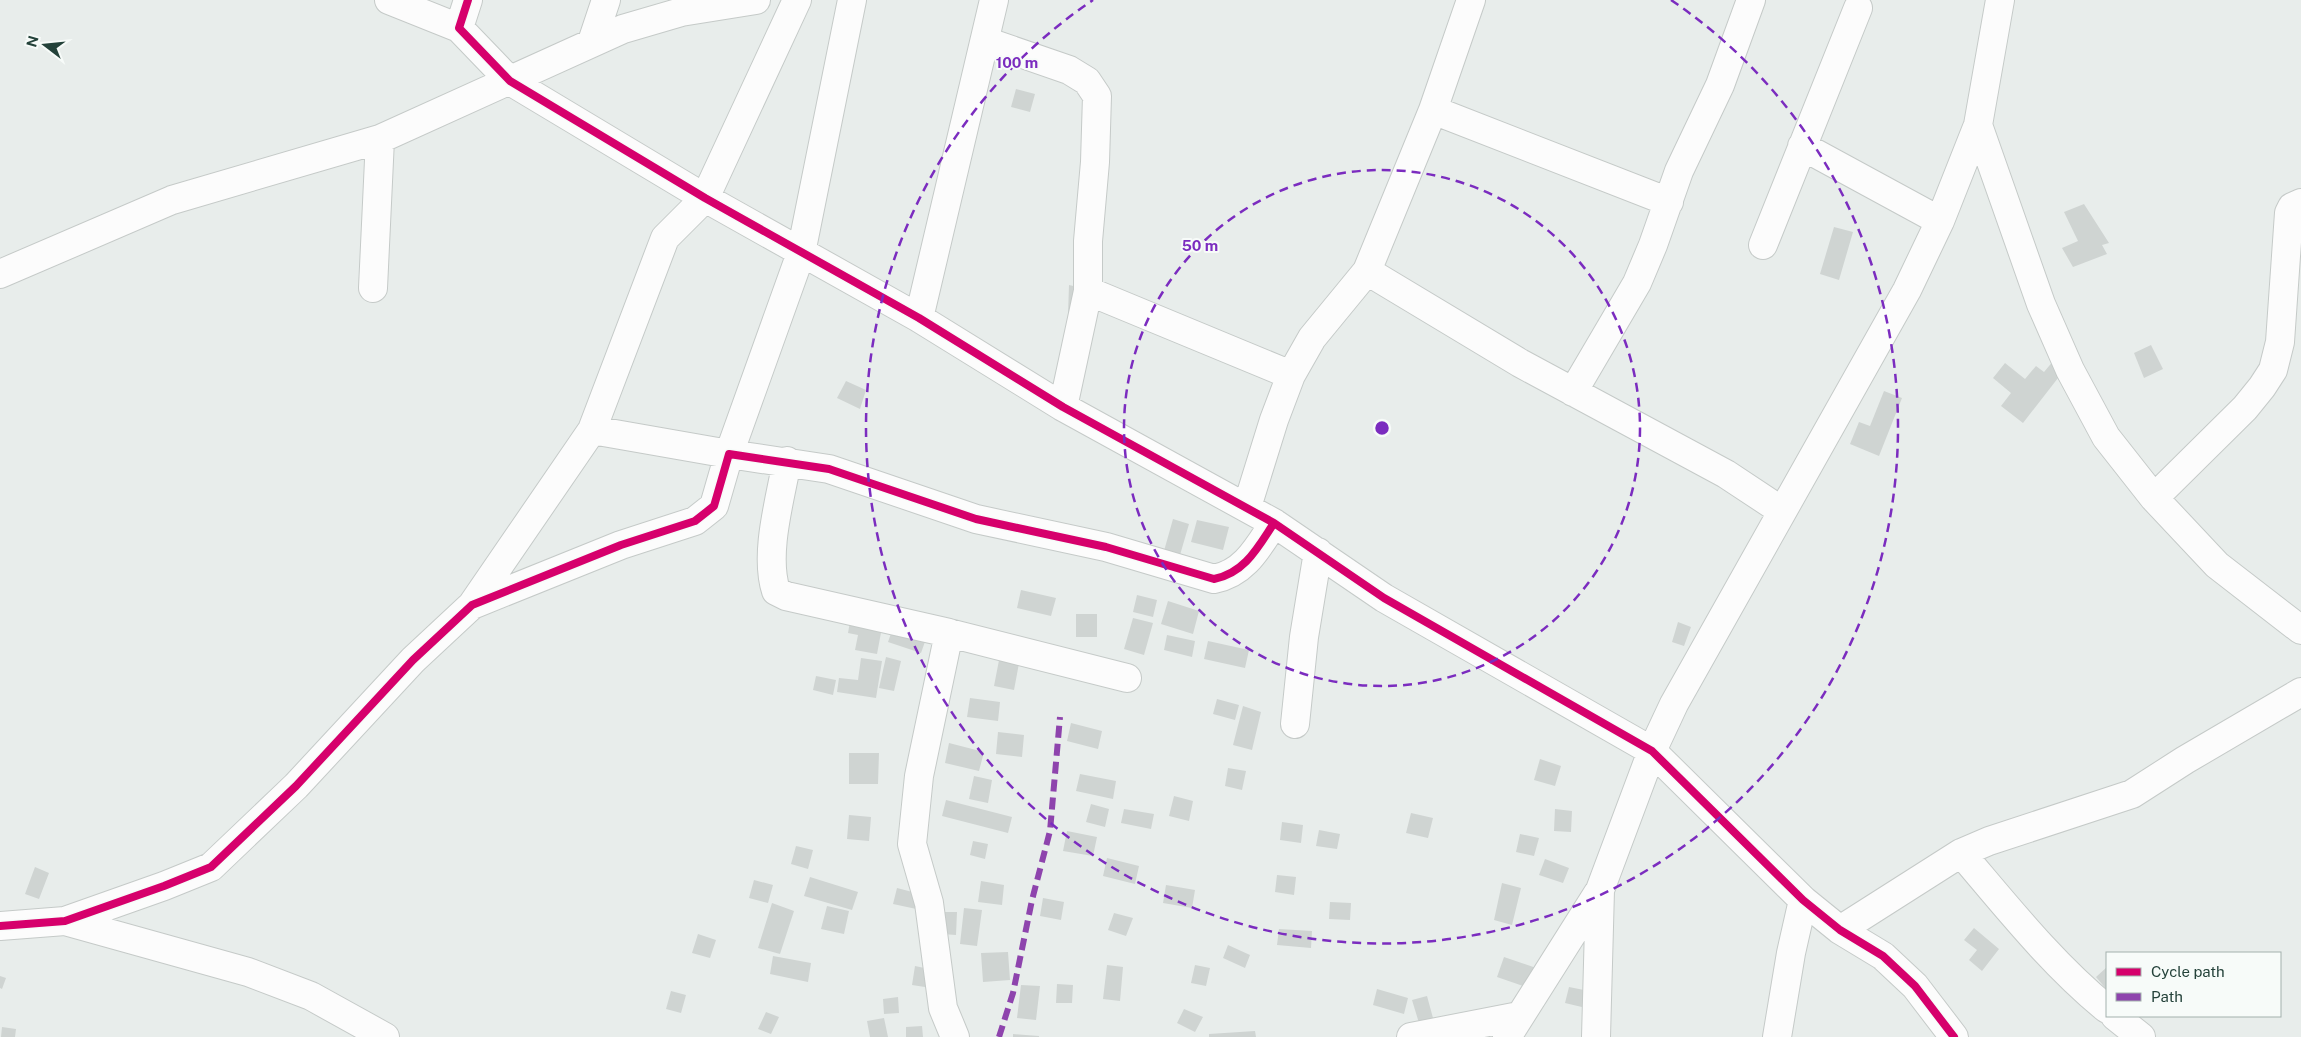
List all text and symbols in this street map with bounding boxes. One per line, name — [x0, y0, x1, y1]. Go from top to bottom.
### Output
north arrow — [20, 20, 70, 70]
text: N — [23, 34, 42, 49]
text: 100 m — [996, 54, 1038, 71]
text: 50 m — [1182, 237, 1218, 254]
centre of rings — [1373, 419, 1391, 437]
legend — [2106, 952, 2281, 1017]
text: Cycle path — [2151, 963, 2225, 980]
text: Path — [2151, 988, 2183, 1005]

